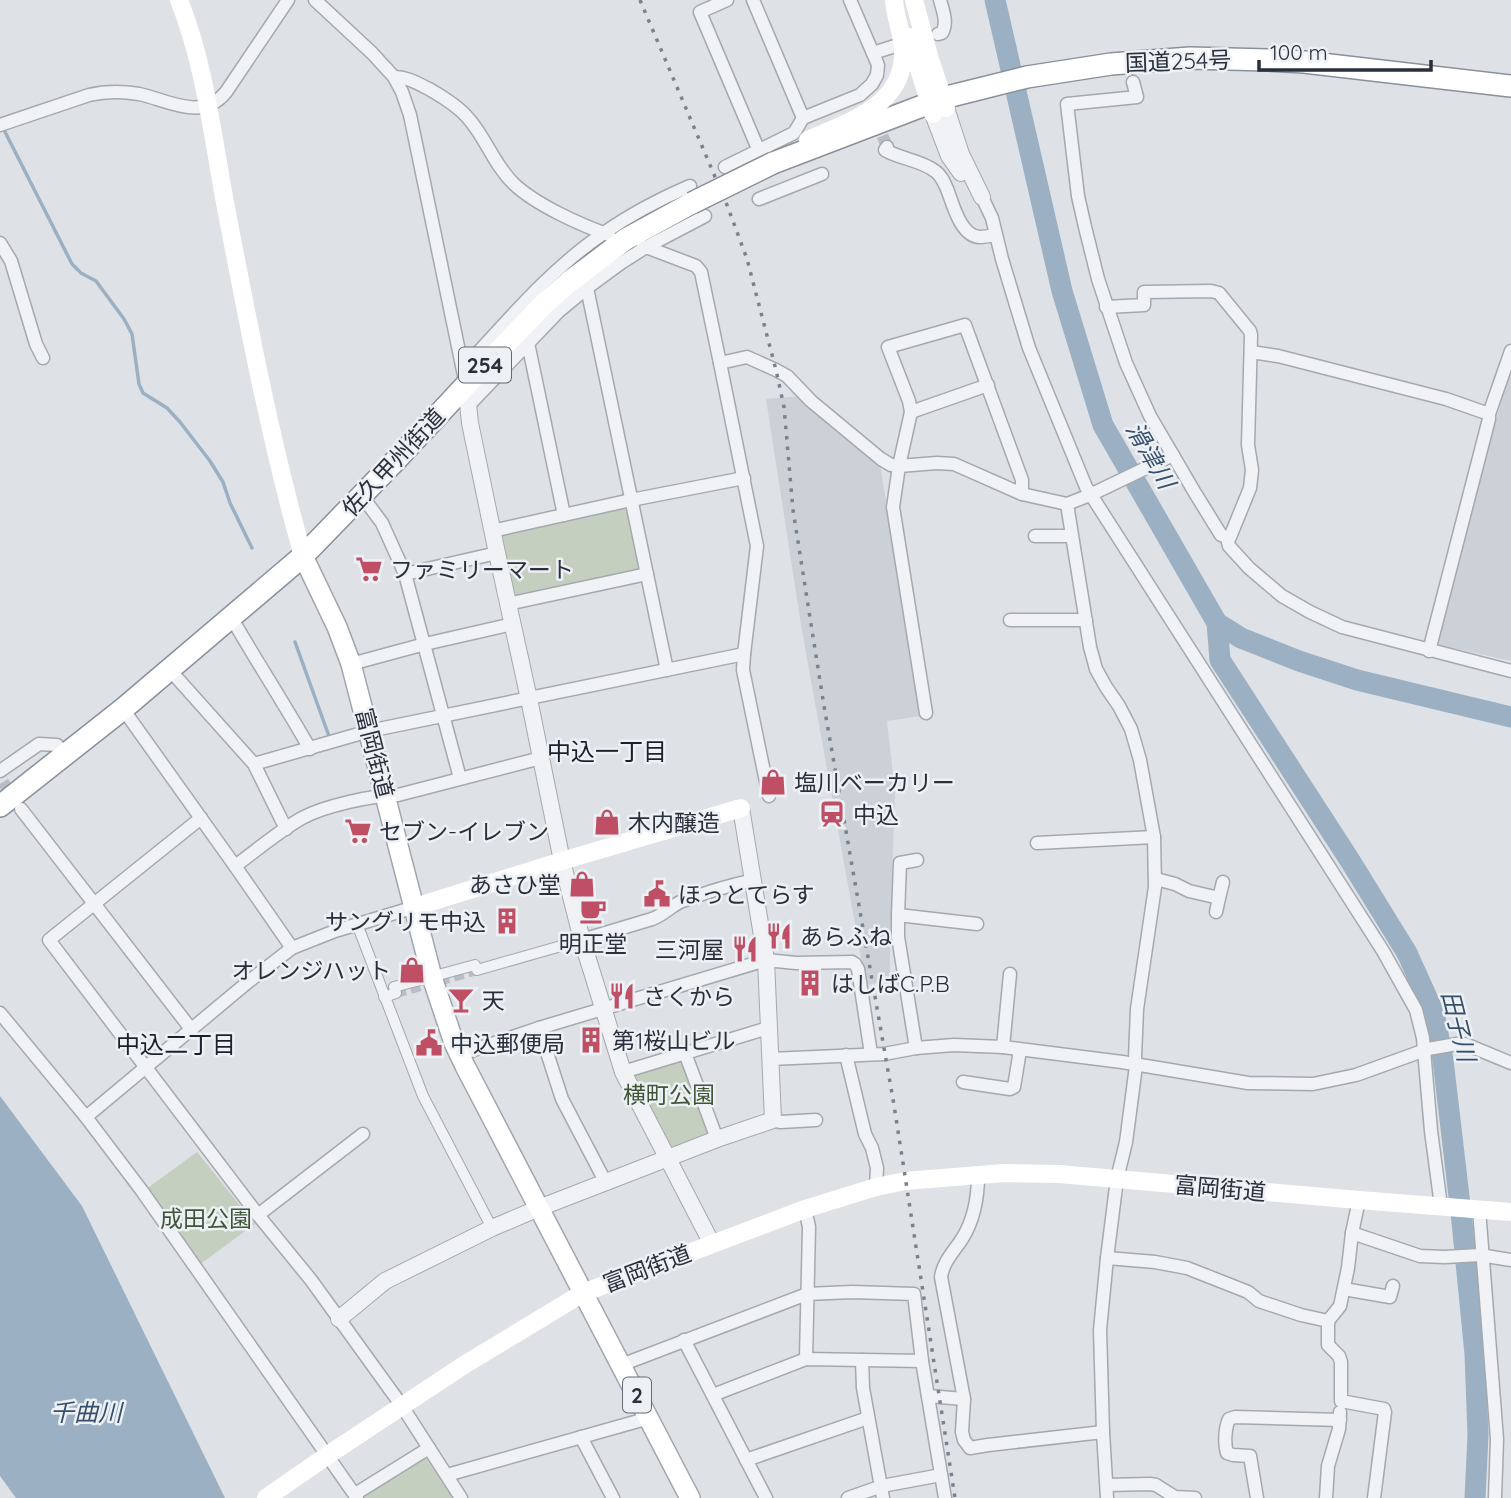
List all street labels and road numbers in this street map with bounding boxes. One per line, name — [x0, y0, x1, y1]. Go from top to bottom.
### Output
street label: 国道254号 — [1124, 45, 1232, 77]
road number: 254 — [459, 348, 511, 382]
street label: 佐久甲州街道 — [335, 402, 451, 522]
street label: 富岡街道 — [350, 705, 400, 801]
street label: 富岡街道 — [1173, 1170, 1267, 1206]
street label: 富岡街道 — [599, 1238, 695, 1298]
road number: 2 — [623, 1378, 651, 1412]

